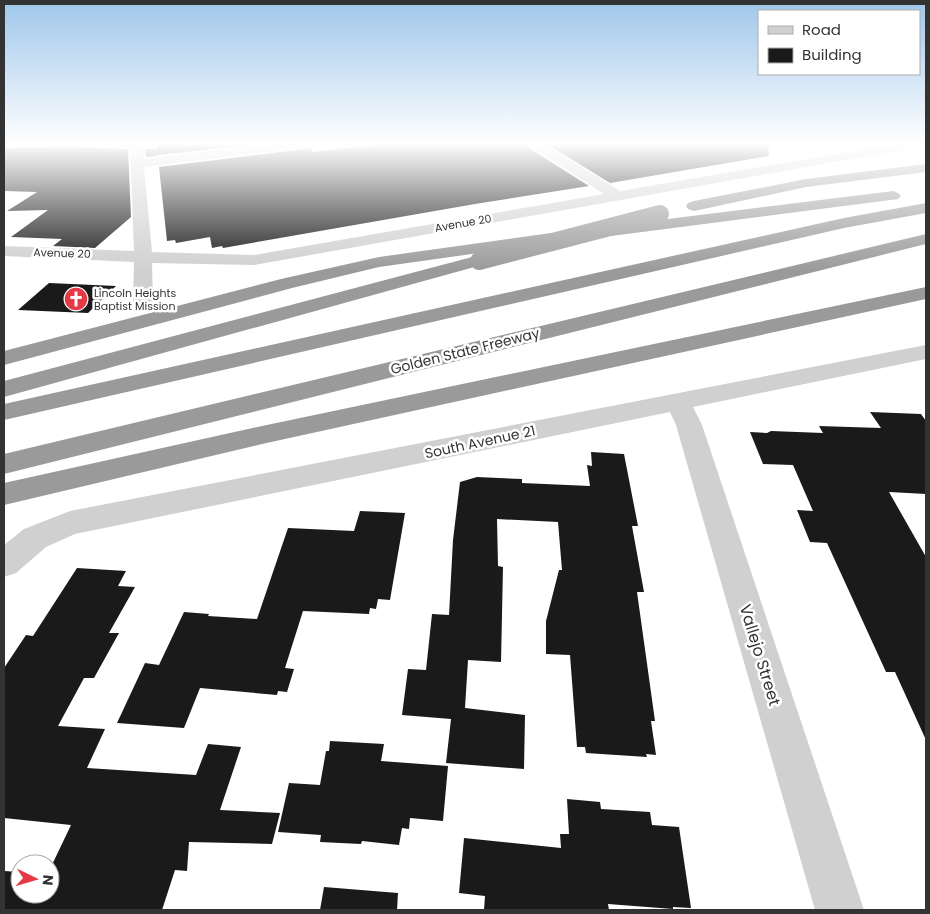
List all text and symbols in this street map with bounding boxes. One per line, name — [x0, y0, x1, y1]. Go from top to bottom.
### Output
legend — [758, 10, 920, 75]
text: Road — [802, 19, 841, 40]
text: Building — [802, 44, 862, 65]
street label: Avenue 20 — [433, 210, 493, 236]
street label: Avenue 20 — [33, 244, 91, 262]
place label: Lincoln Heights Baptist Mission — [94, 285, 177, 314]
church icon: Lincoln Heights Baptist Mission — [63, 286, 89, 312]
street label: Golden State Freeway — [388, 323, 542, 379]
street label: South Avenue 21 — [423, 420, 537, 464]
street label: Vallejo Street — [734, 602, 786, 709]
north arrow — [10, 854, 60, 904]
text: N — [38, 874, 58, 886]

